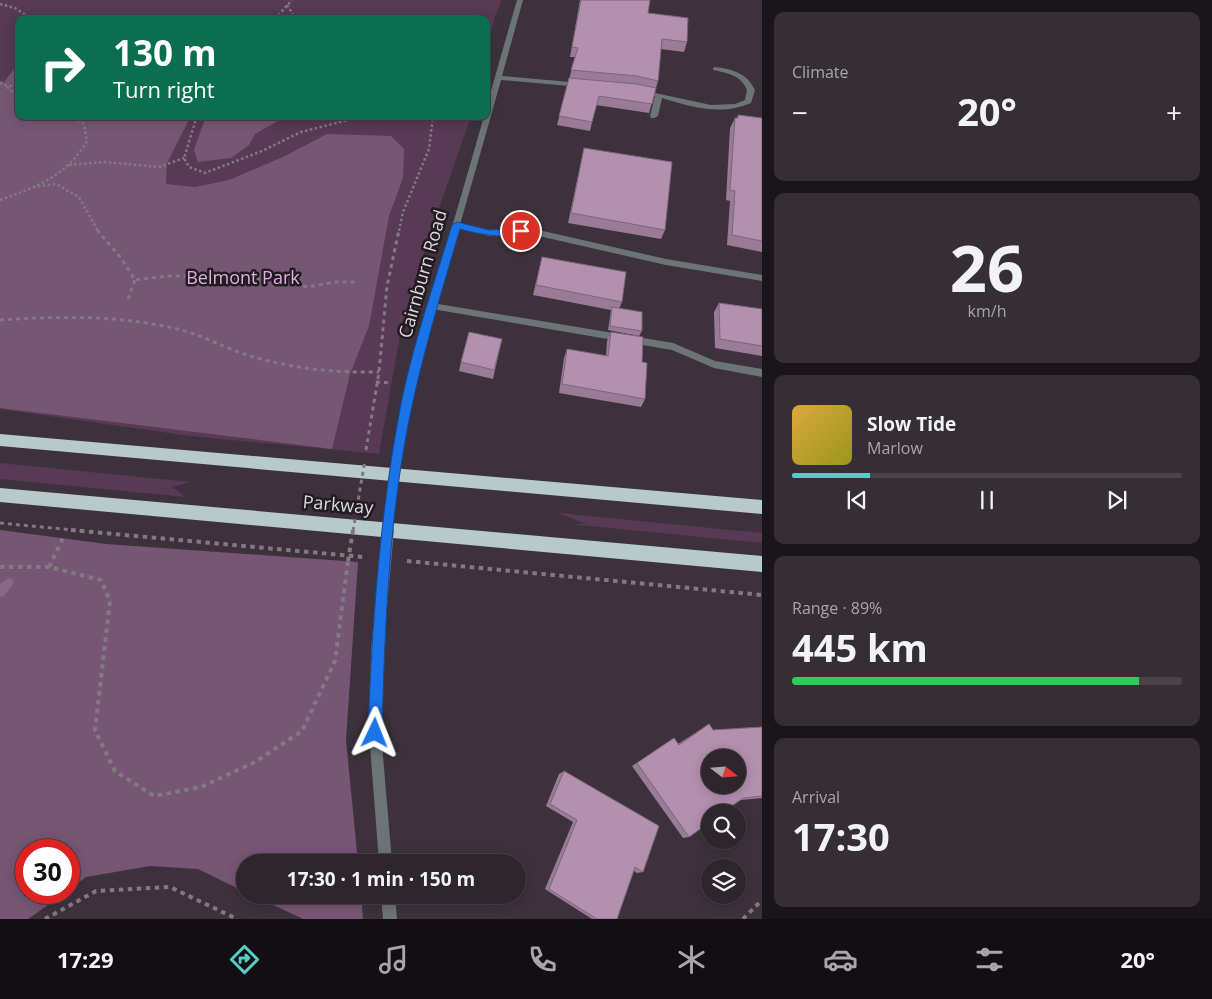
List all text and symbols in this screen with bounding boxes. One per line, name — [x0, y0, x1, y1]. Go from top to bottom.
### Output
text: 130 m — [113, 29, 217, 76]
icon: right — [30, 35, 95, 100]
text: Climate — [792, 61, 849, 83]
text: Turn right — [113, 74, 215, 104]
text: 20° — [957, 85, 1017, 137]
text: − — [792, 93, 808, 131]
text: + — [1166, 93, 1182, 131]
street label: Cairnburn Road — [392, 207, 452, 341]
pin — [500, 210, 542, 252]
icon: arrive — [507, 217, 535, 245]
text: 26 — [950, 223, 1024, 311]
park label: Belmont Park — [186, 265, 300, 289]
text: km/h — [968, 300, 1006, 322]
text: Slow Tide — [867, 411, 956, 437]
text: Marlow — [867, 437, 923, 459]
icon: previous — [843, 486, 871, 514]
icon: pause — [973, 486, 1001, 514]
icon: next — [1103, 486, 1131, 514]
street label: Parkway — [302, 489, 375, 519]
text: Range · 89% — [792, 597, 882, 619]
text: 445 km — [792, 621, 928, 673]
position arrow — [348, 706, 400, 758]
north arrow — [701, 749, 746, 794]
map controls — [701, 749, 746, 904]
text: Arrival — [792, 786, 840, 808]
button: search — [701, 804, 746, 849]
text: 17:30 — [792, 810, 890, 862]
speed limit sign: 30 — [15, 839, 80, 904]
button: layers — [701, 859, 746, 904]
text: 17:30 · 1 min · 150 m — [287, 866, 475, 892]
icon: directions — [227, 942, 262, 977]
icon: music — [376, 942, 411, 977]
icon: phone — [525, 942, 560, 977]
icon: climate — [674, 942, 709, 977]
icon: car — [823, 942, 858, 977]
icon: filters — [972, 942, 1007, 977]
text: 17:29 — [57, 944, 114, 974]
text: 20° — [1120, 944, 1155, 974]

